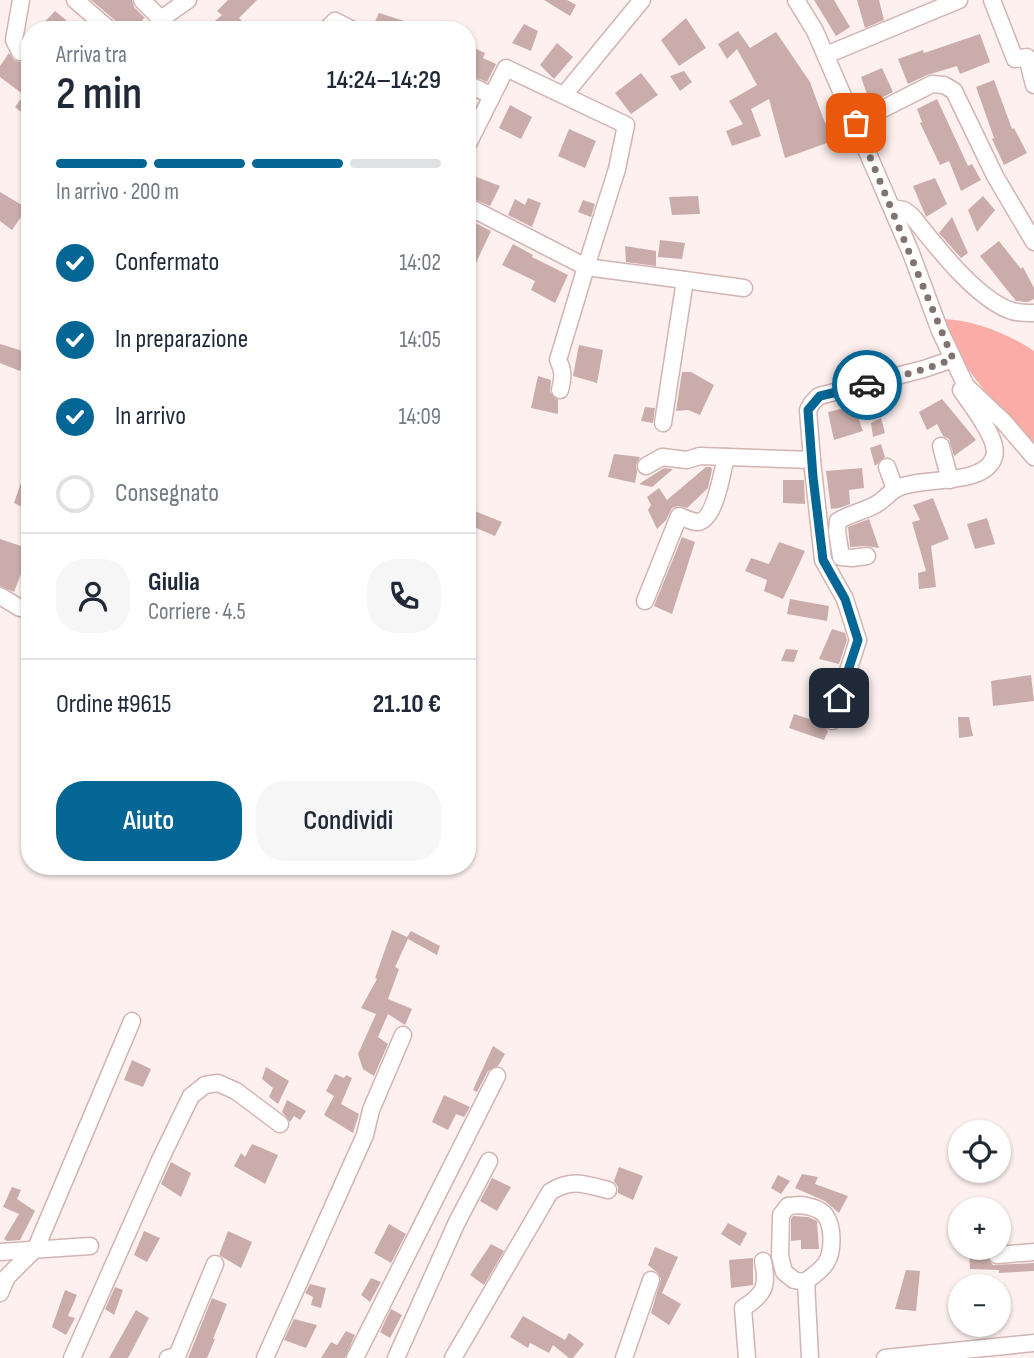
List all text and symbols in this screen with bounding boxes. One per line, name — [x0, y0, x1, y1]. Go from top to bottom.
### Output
text: Arriva tra — [56, 41, 127, 69]
text: 14:24–14:29 — [327, 65, 441, 96]
text: 2 min — [56, 67, 142, 122]
pin — [826, 93, 886, 153]
icon: bag — [837, 104, 875, 142]
text: In arrivo · 200 m — [56, 178, 179, 206]
icon: check — [56, 244, 94, 282]
text: Confermato — [115, 247, 219, 278]
text: 14:02 — [399, 249, 441, 277]
icon: check — [56, 321, 94, 359]
text: In preparazione — [115, 324, 248, 355]
text: 14:05 — [400, 326, 441, 354]
courier — [832, 350, 902, 420]
icon: car — [848, 366, 886, 404]
icon: check — [56, 398, 94, 436]
text: In arrivo — [115, 401, 186, 432]
text: 14:09 — [399, 403, 441, 431]
text: Consegnato — [115, 478, 219, 509]
button: person — [56, 559, 130, 633]
button: phone — [367, 559, 441, 633]
text: Giulia — [148, 567, 200, 598]
text: Corriere · 4.5 — [148, 598, 246, 626]
pin — [809, 668, 869, 728]
icon: home — [820, 679, 858, 717]
text: Ordine #9615 — [56, 689, 172, 720]
text: 21.10 € — [373, 689, 441, 720]
button: Aiuto — [56, 781, 242, 861]
button: Condividi — [256, 781, 441, 861]
map controls — [948, 1120, 1011, 1337]
button: locate — [948, 1120, 1011, 1183]
button: + — [948, 1197, 1011, 1260]
button: − — [948, 1274, 1011, 1337]

